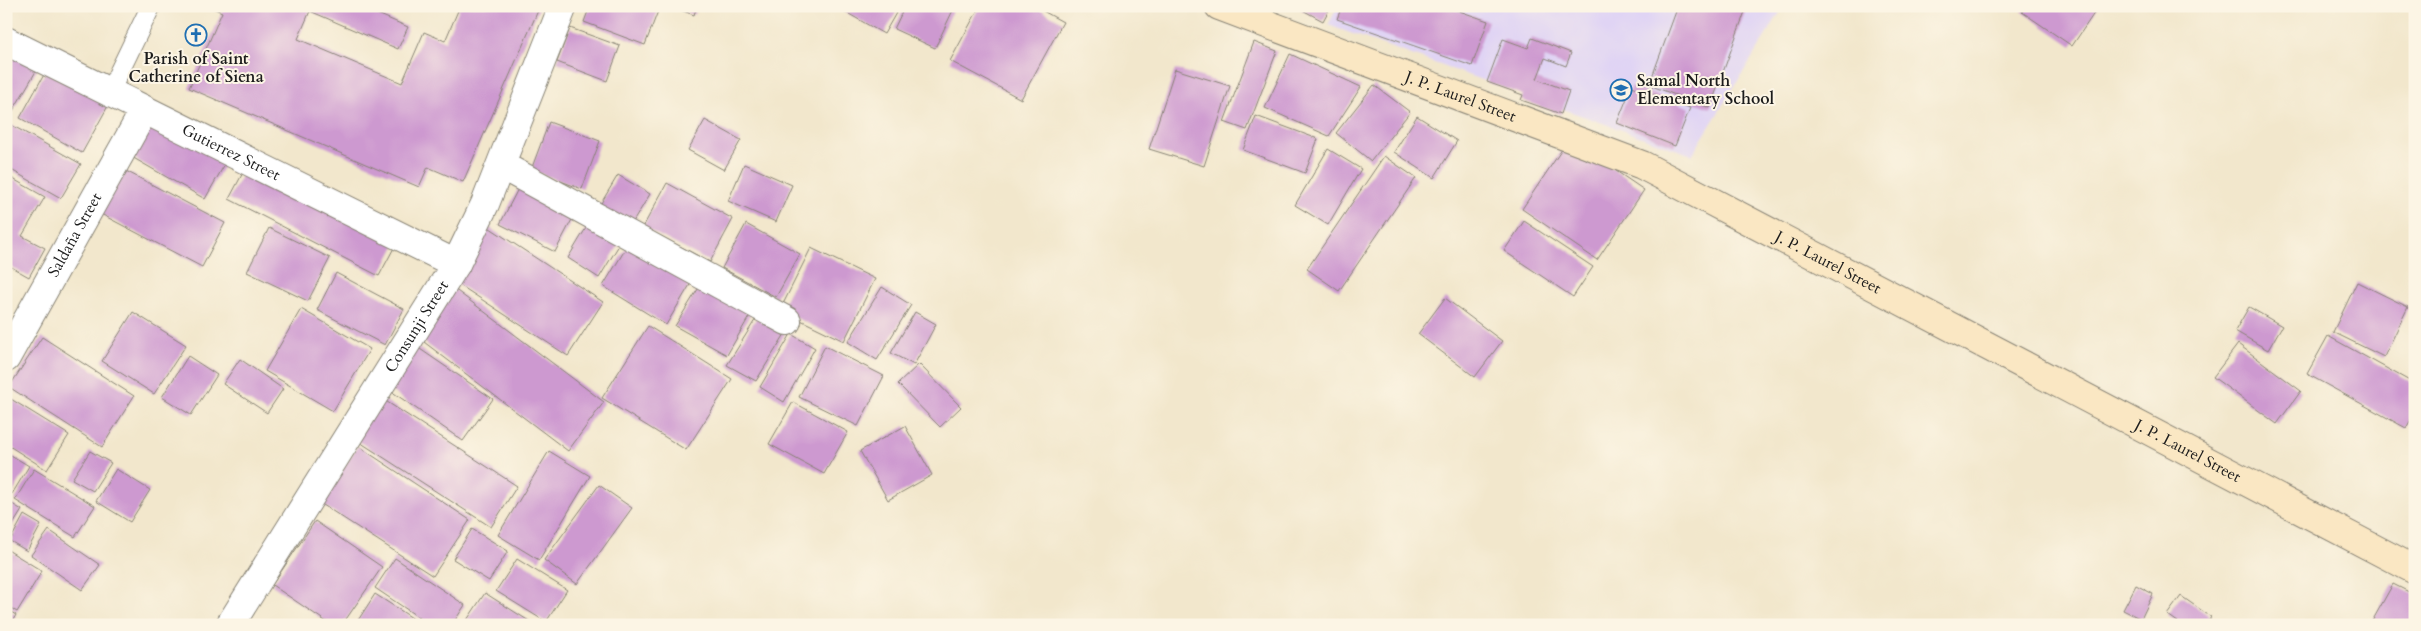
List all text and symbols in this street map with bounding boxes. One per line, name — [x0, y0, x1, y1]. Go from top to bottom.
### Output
church icon: Parish of Saint Catherine of Siena — [184, 23, 208, 47]
place label: Parish of Saint Catherine of Siena — [128, 48, 264, 88]
street label: J. P. Laurel Street — [1400, 65, 1519, 128]
place label: Samal North Elementary School — [1637, 70, 1775, 110]
school or university icon: Samal North Elementary School — [1609, 78, 1633, 102]
street label: Gutierrez Street — [178, 119, 284, 186]
street label: Saldaña Street — [42, 189, 107, 281]
street label: J. P. Laurel Street — [1769, 225, 1885, 299]
street label: Consunji Street — [380, 276, 454, 377]
street label: J. P. Laurel Street — [2129, 413, 2245, 488]

